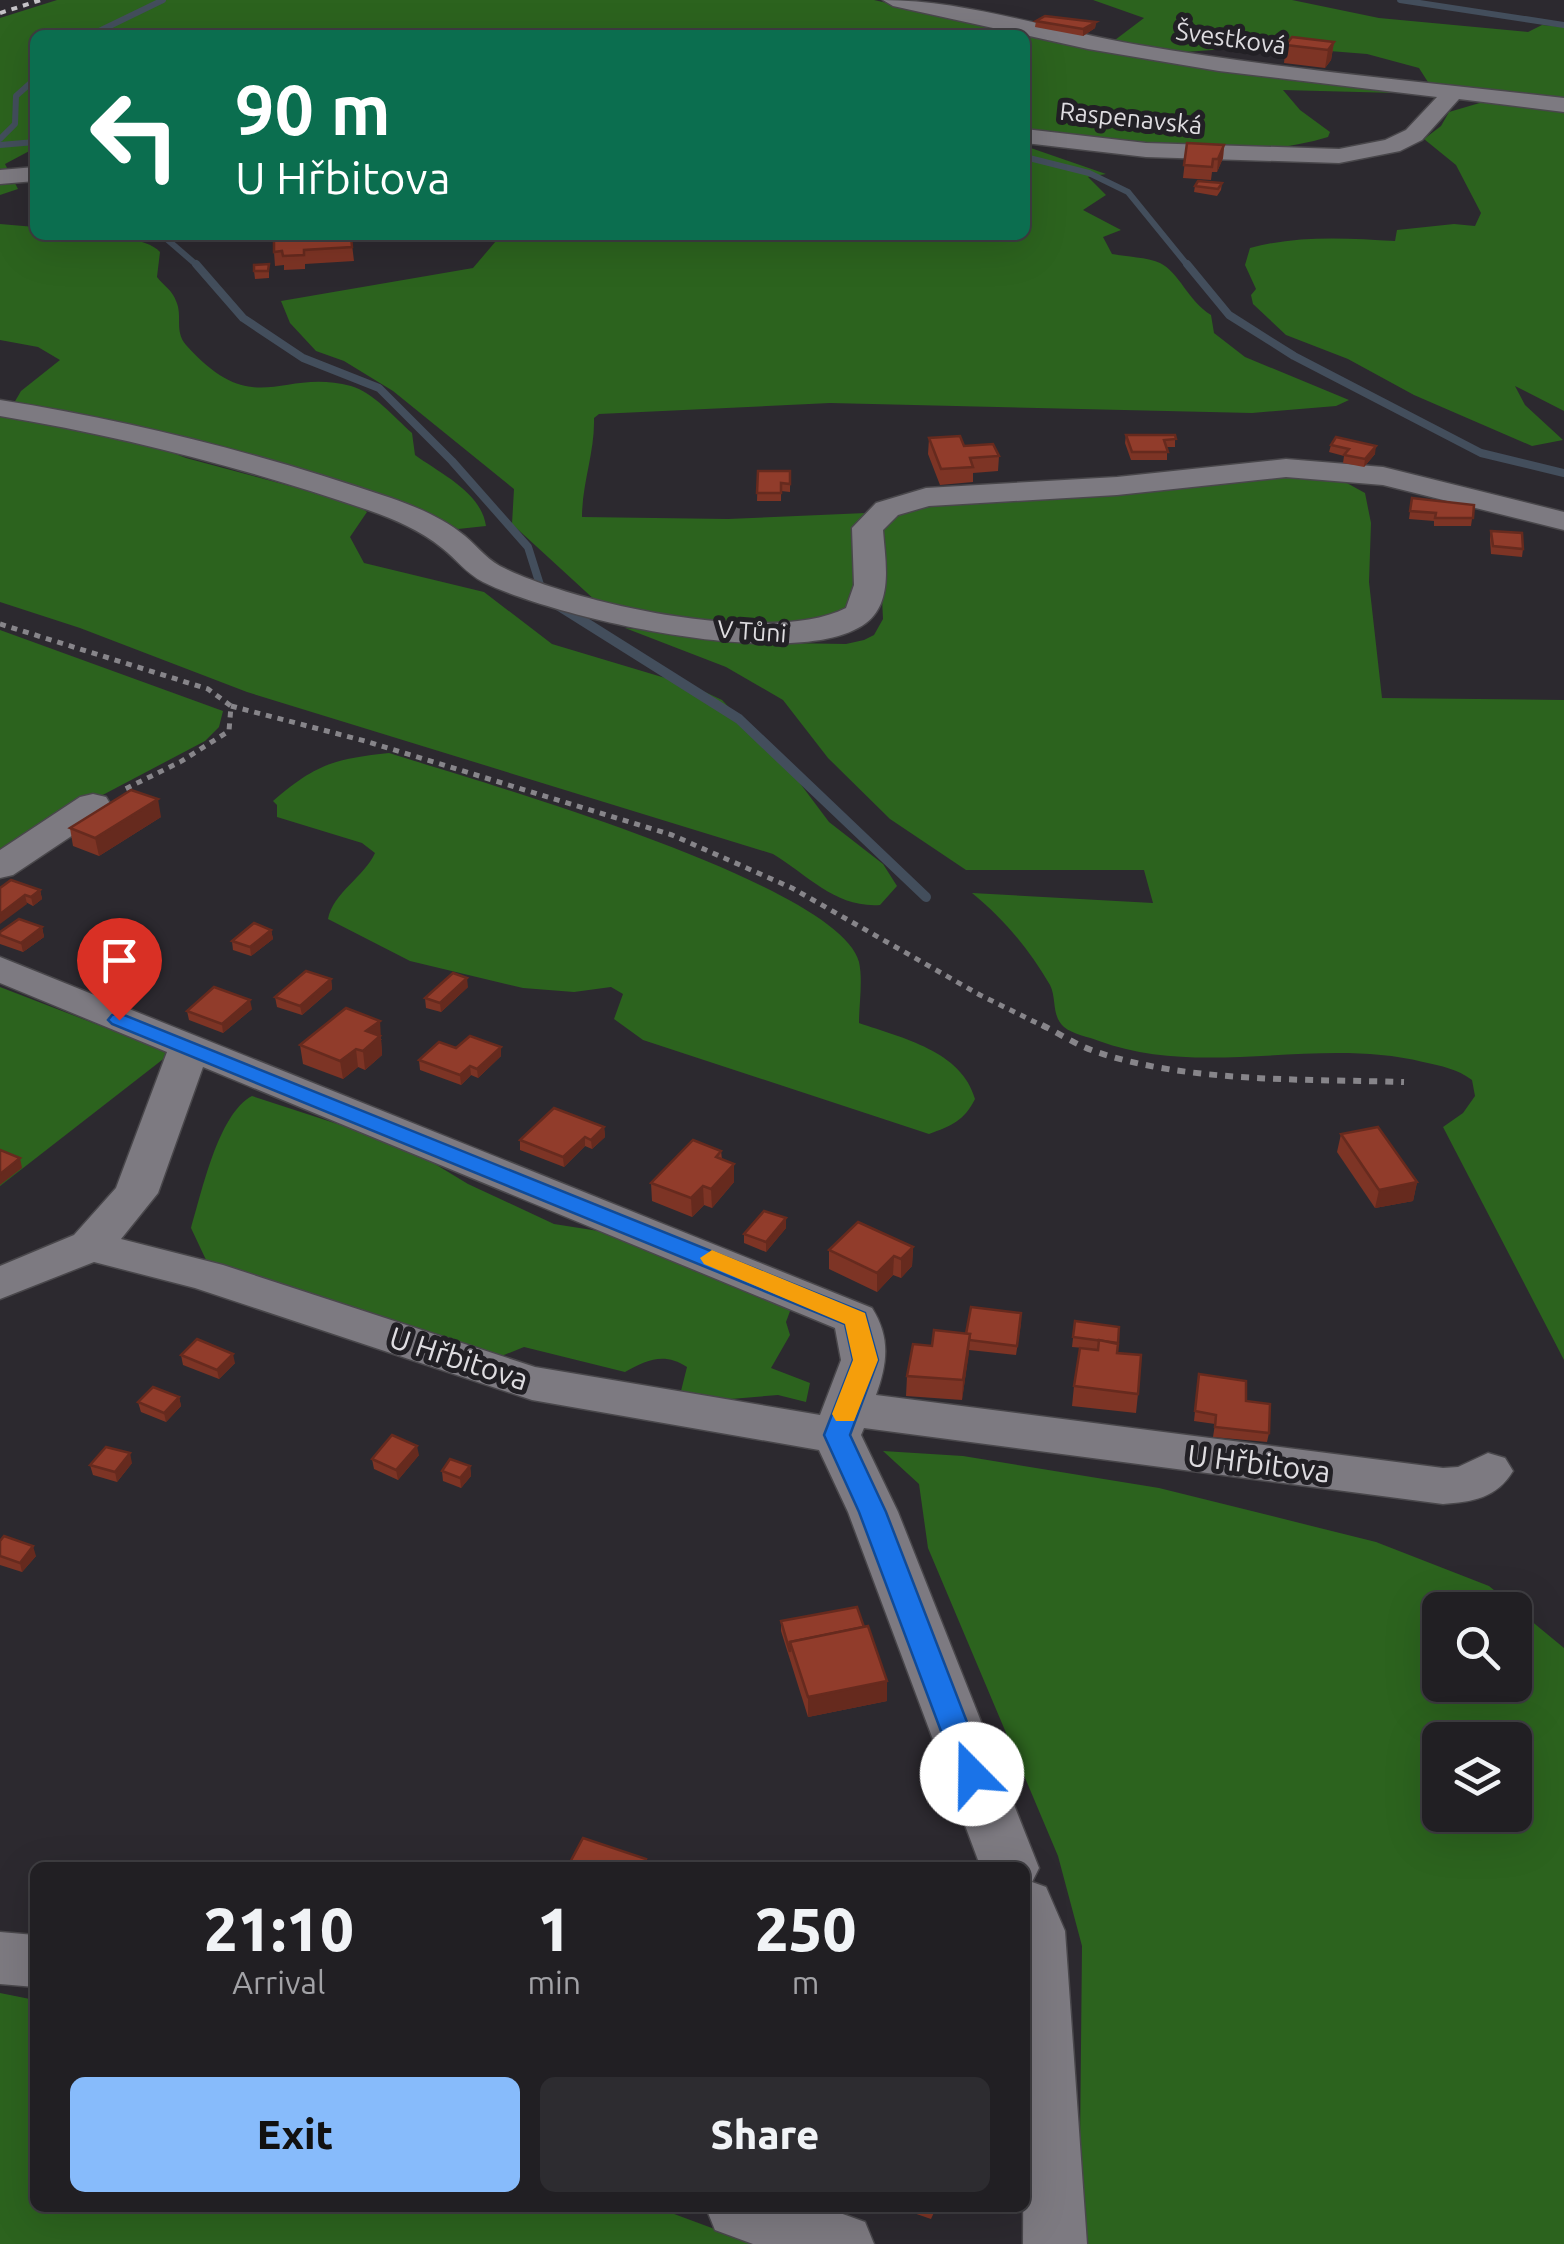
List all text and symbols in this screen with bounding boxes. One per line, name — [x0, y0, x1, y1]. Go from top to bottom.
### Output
street label: Švestková — [1174, 16, 1288, 60]
icon: left — [70, 70, 200, 200]
text: 90 m — [235, 70, 391, 148]
street label: Raspenavská — [1058, 97, 1204, 139]
text: U Hřbitova — [235, 152, 451, 203]
street label: V Tůni — [716, 615, 788, 647]
pin — [77, 918, 162, 1021]
icon: arrive — [92, 933, 147, 988]
street label: U Hřbitova — [385, 1320, 533, 1396]
street label: U Hřbitova — [1186, 1437, 1332, 1489]
map controls — [1422, 1592, 1532, 1832]
button: search — [1422, 1592, 1532, 1702]
position arrow — [920, 1722, 1024, 1826]
button: layers — [1422, 1722, 1532, 1832]
text: 21:10 — [204, 1895, 354, 1962]
text: 1 — [537, 1895, 571, 1962]
text: 250 — [755, 1895, 856, 1962]
text: Arrival — [232, 1964, 325, 2000]
text: min — [527, 1964, 581, 2000]
text: m — [792, 1964, 819, 2000]
button: Exit — [70, 2077, 520, 2192]
button: Share — [540, 2077, 990, 2192]

